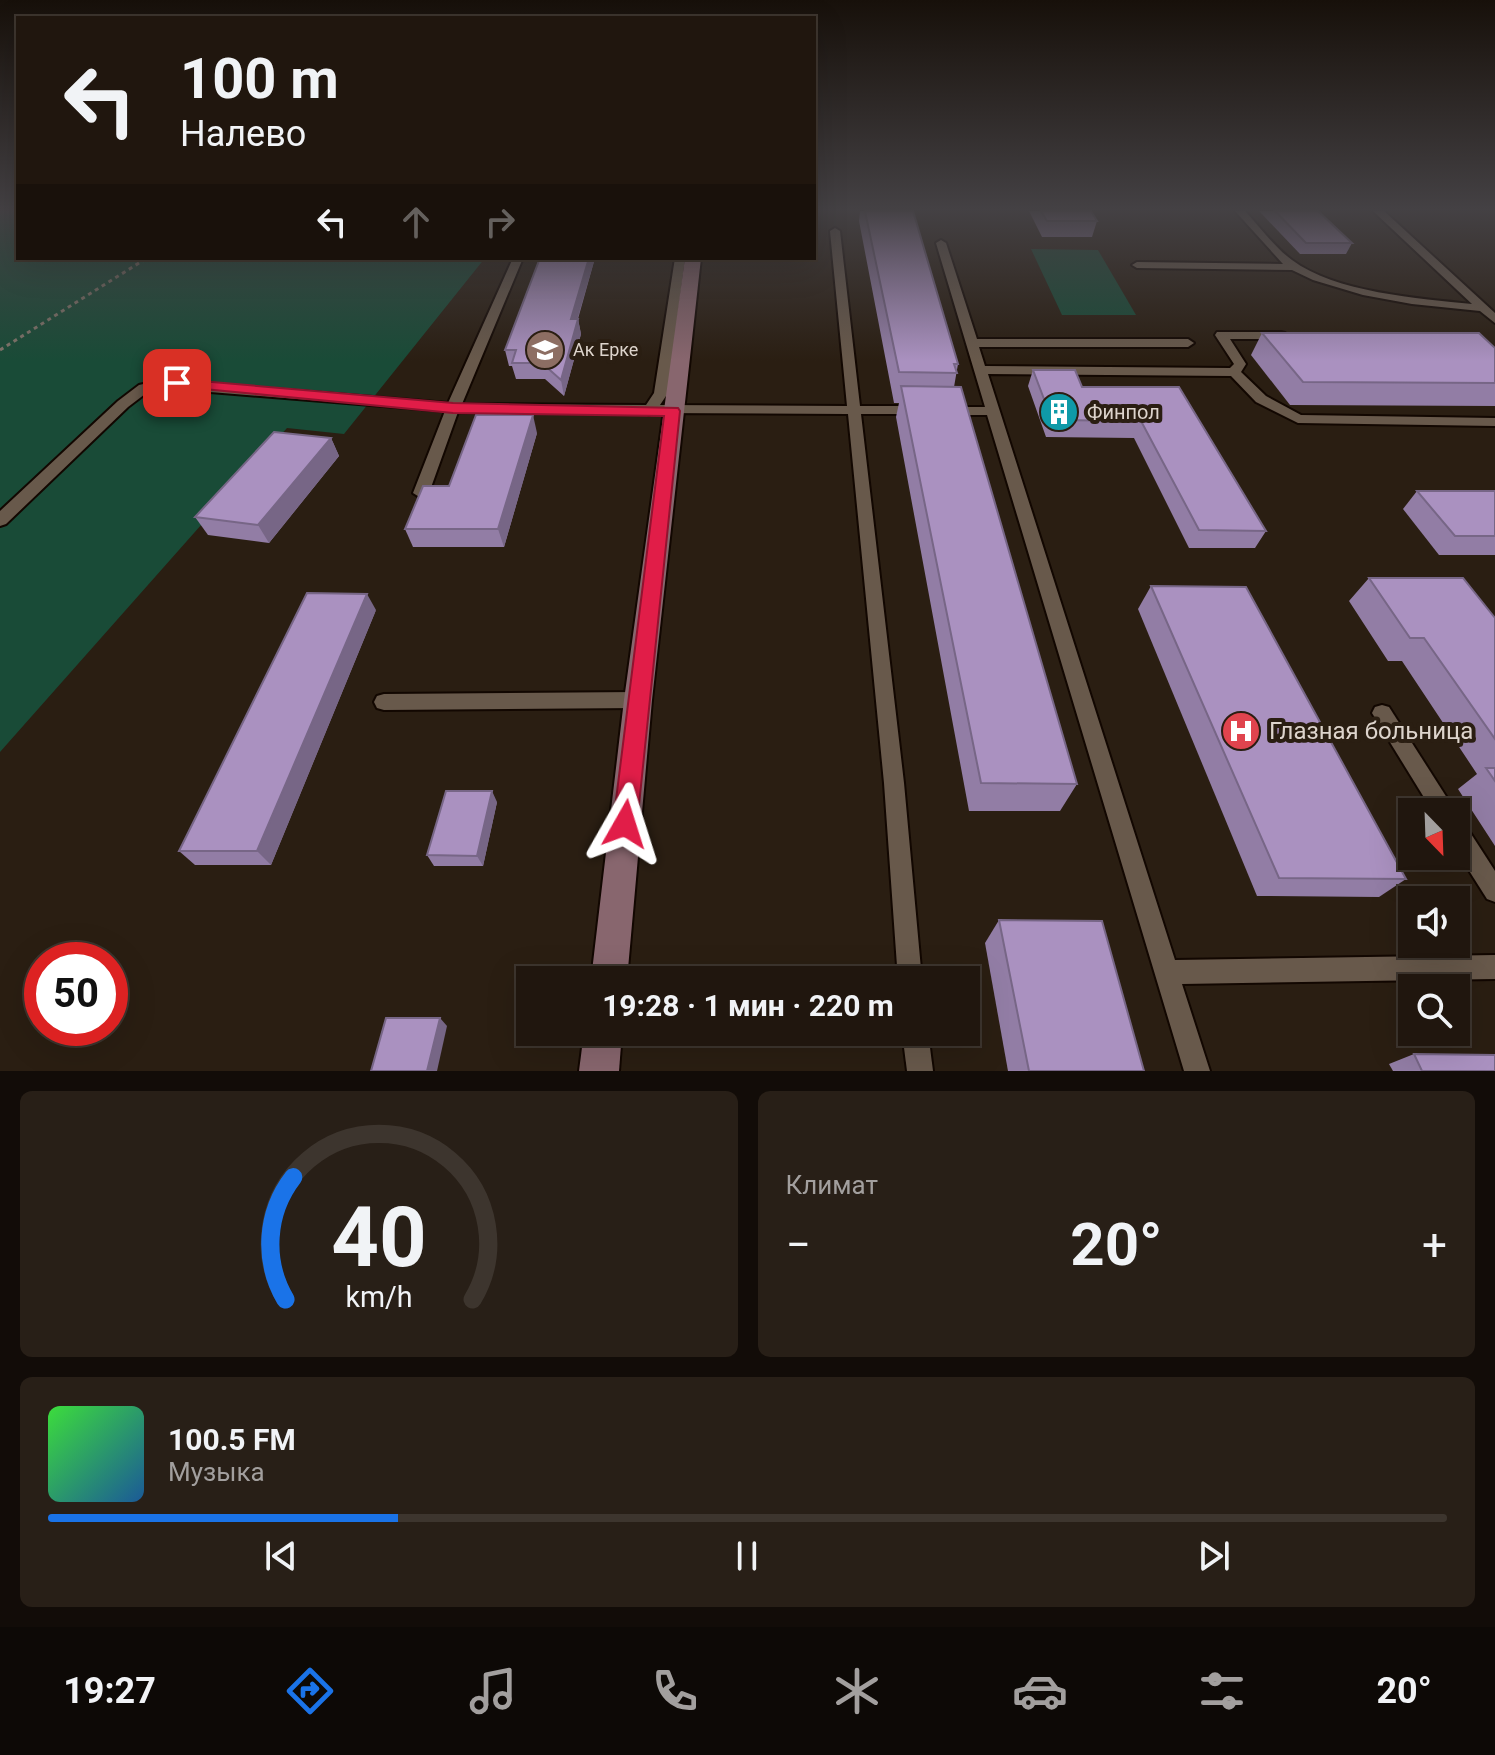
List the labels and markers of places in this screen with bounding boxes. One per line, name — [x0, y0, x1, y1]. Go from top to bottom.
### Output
school or university icon: Ак Ерке — [524, 329, 566, 371]
place label: Ак Ерке — [573, 339, 638, 360]
pin — [143, 349, 211, 417]
building icon: Финпол — [1038, 391, 1080, 433]
place label: Финпол — [1087, 400, 1160, 424]
hospital icon: Глазная больница — [1220, 710, 1262, 752]
place label: Глазная больница — [1269, 717, 1473, 745]

